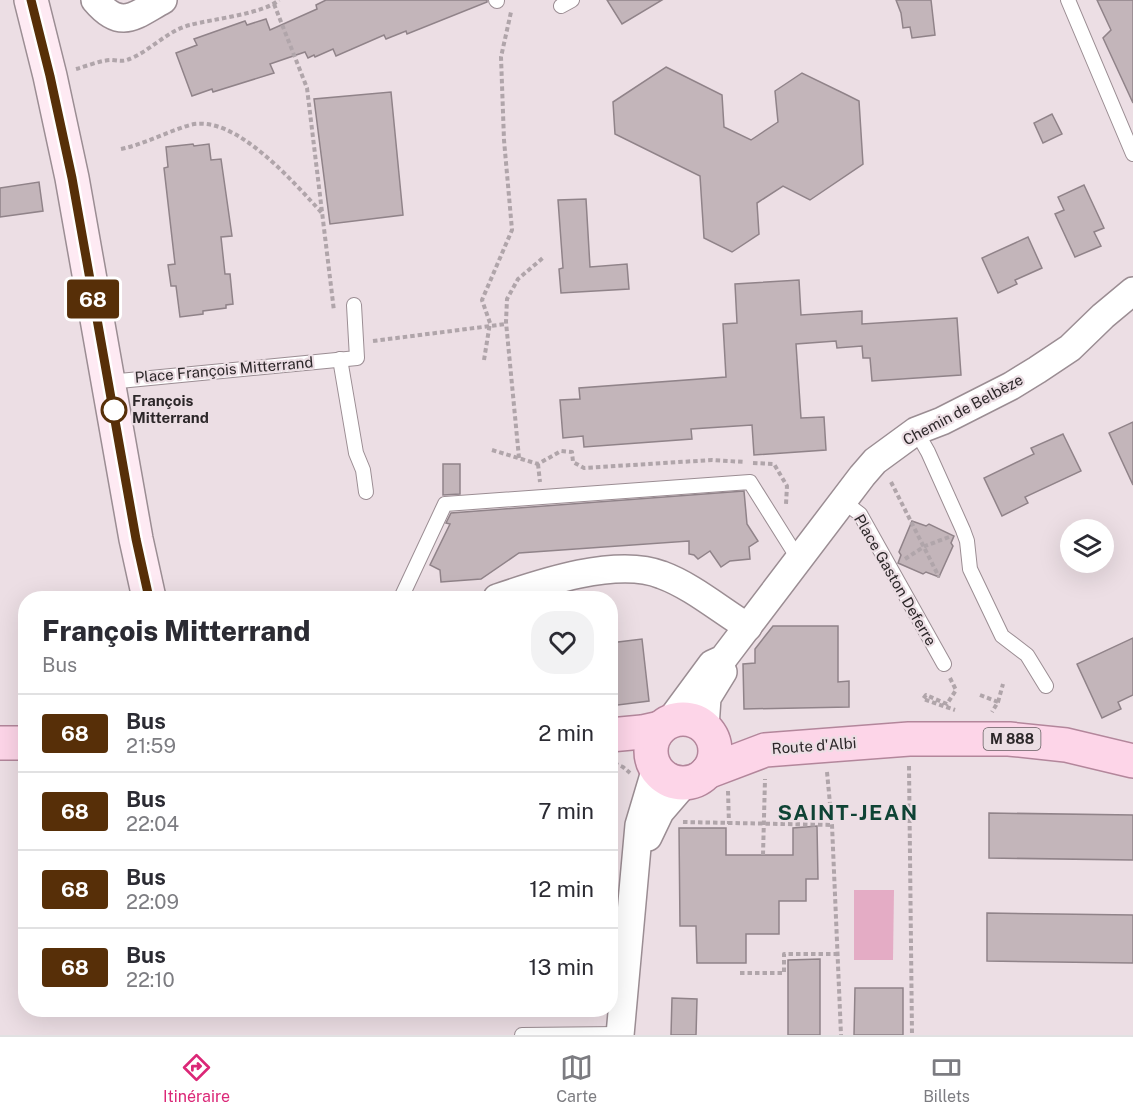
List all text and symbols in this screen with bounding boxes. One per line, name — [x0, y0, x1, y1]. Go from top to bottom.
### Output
line badge: 68 — [66, 280, 120, 318]
text: 68 — [79, 287, 107, 312]
street label: Place François Mitterrand — [134, 353, 314, 386]
street label: Chemin de Belbèze — [900, 371, 1026, 448]
place label: François Mitterrand — [132, 392, 209, 426]
marker: François Mitterrand — [101, 397, 127, 423]
street label: Place Gaston Deferre — [851, 511, 940, 648]
map controls — [1060, 519, 1114, 573]
button: layers — [1060, 519, 1114, 573]
button: heart — [531, 611, 594, 674]
text: François Mitterrand — [42, 614, 310, 647]
text: Bus — [42, 653, 77, 677]
text: Bus — [126, 708, 166, 734]
text: 2 min — [538, 720, 594, 746]
text: 68 — [61, 721, 89, 746]
road number: M 888 — [984, 728, 1040, 750]
text: 21:59 — [126, 734, 176, 758]
street label: Route d'Albi — [771, 734, 857, 757]
text: Bus — [126, 786, 166, 812]
text: 7 min — [538, 798, 594, 824]
text: 68 — [61, 799, 89, 824]
district label: SAINT-JEAN — [777, 800, 919, 825]
text: 22:04 — [126, 812, 179, 836]
text: Bus — [126, 864, 166, 890]
text: 12 min — [529, 876, 594, 902]
text: 68 — [61, 877, 89, 902]
text: 22:09 — [126, 890, 179, 914]
text: Bus — [126, 942, 166, 968]
text: 13 min — [529, 954, 594, 980]
text: 68 — [61, 955, 89, 980]
text: 22:10 — [126, 968, 175, 992]
tab: Itinéraire — [163, 1051, 230, 1106]
tab: Carte — [556, 1051, 597, 1106]
tab: Billets — [923, 1051, 970, 1106]

